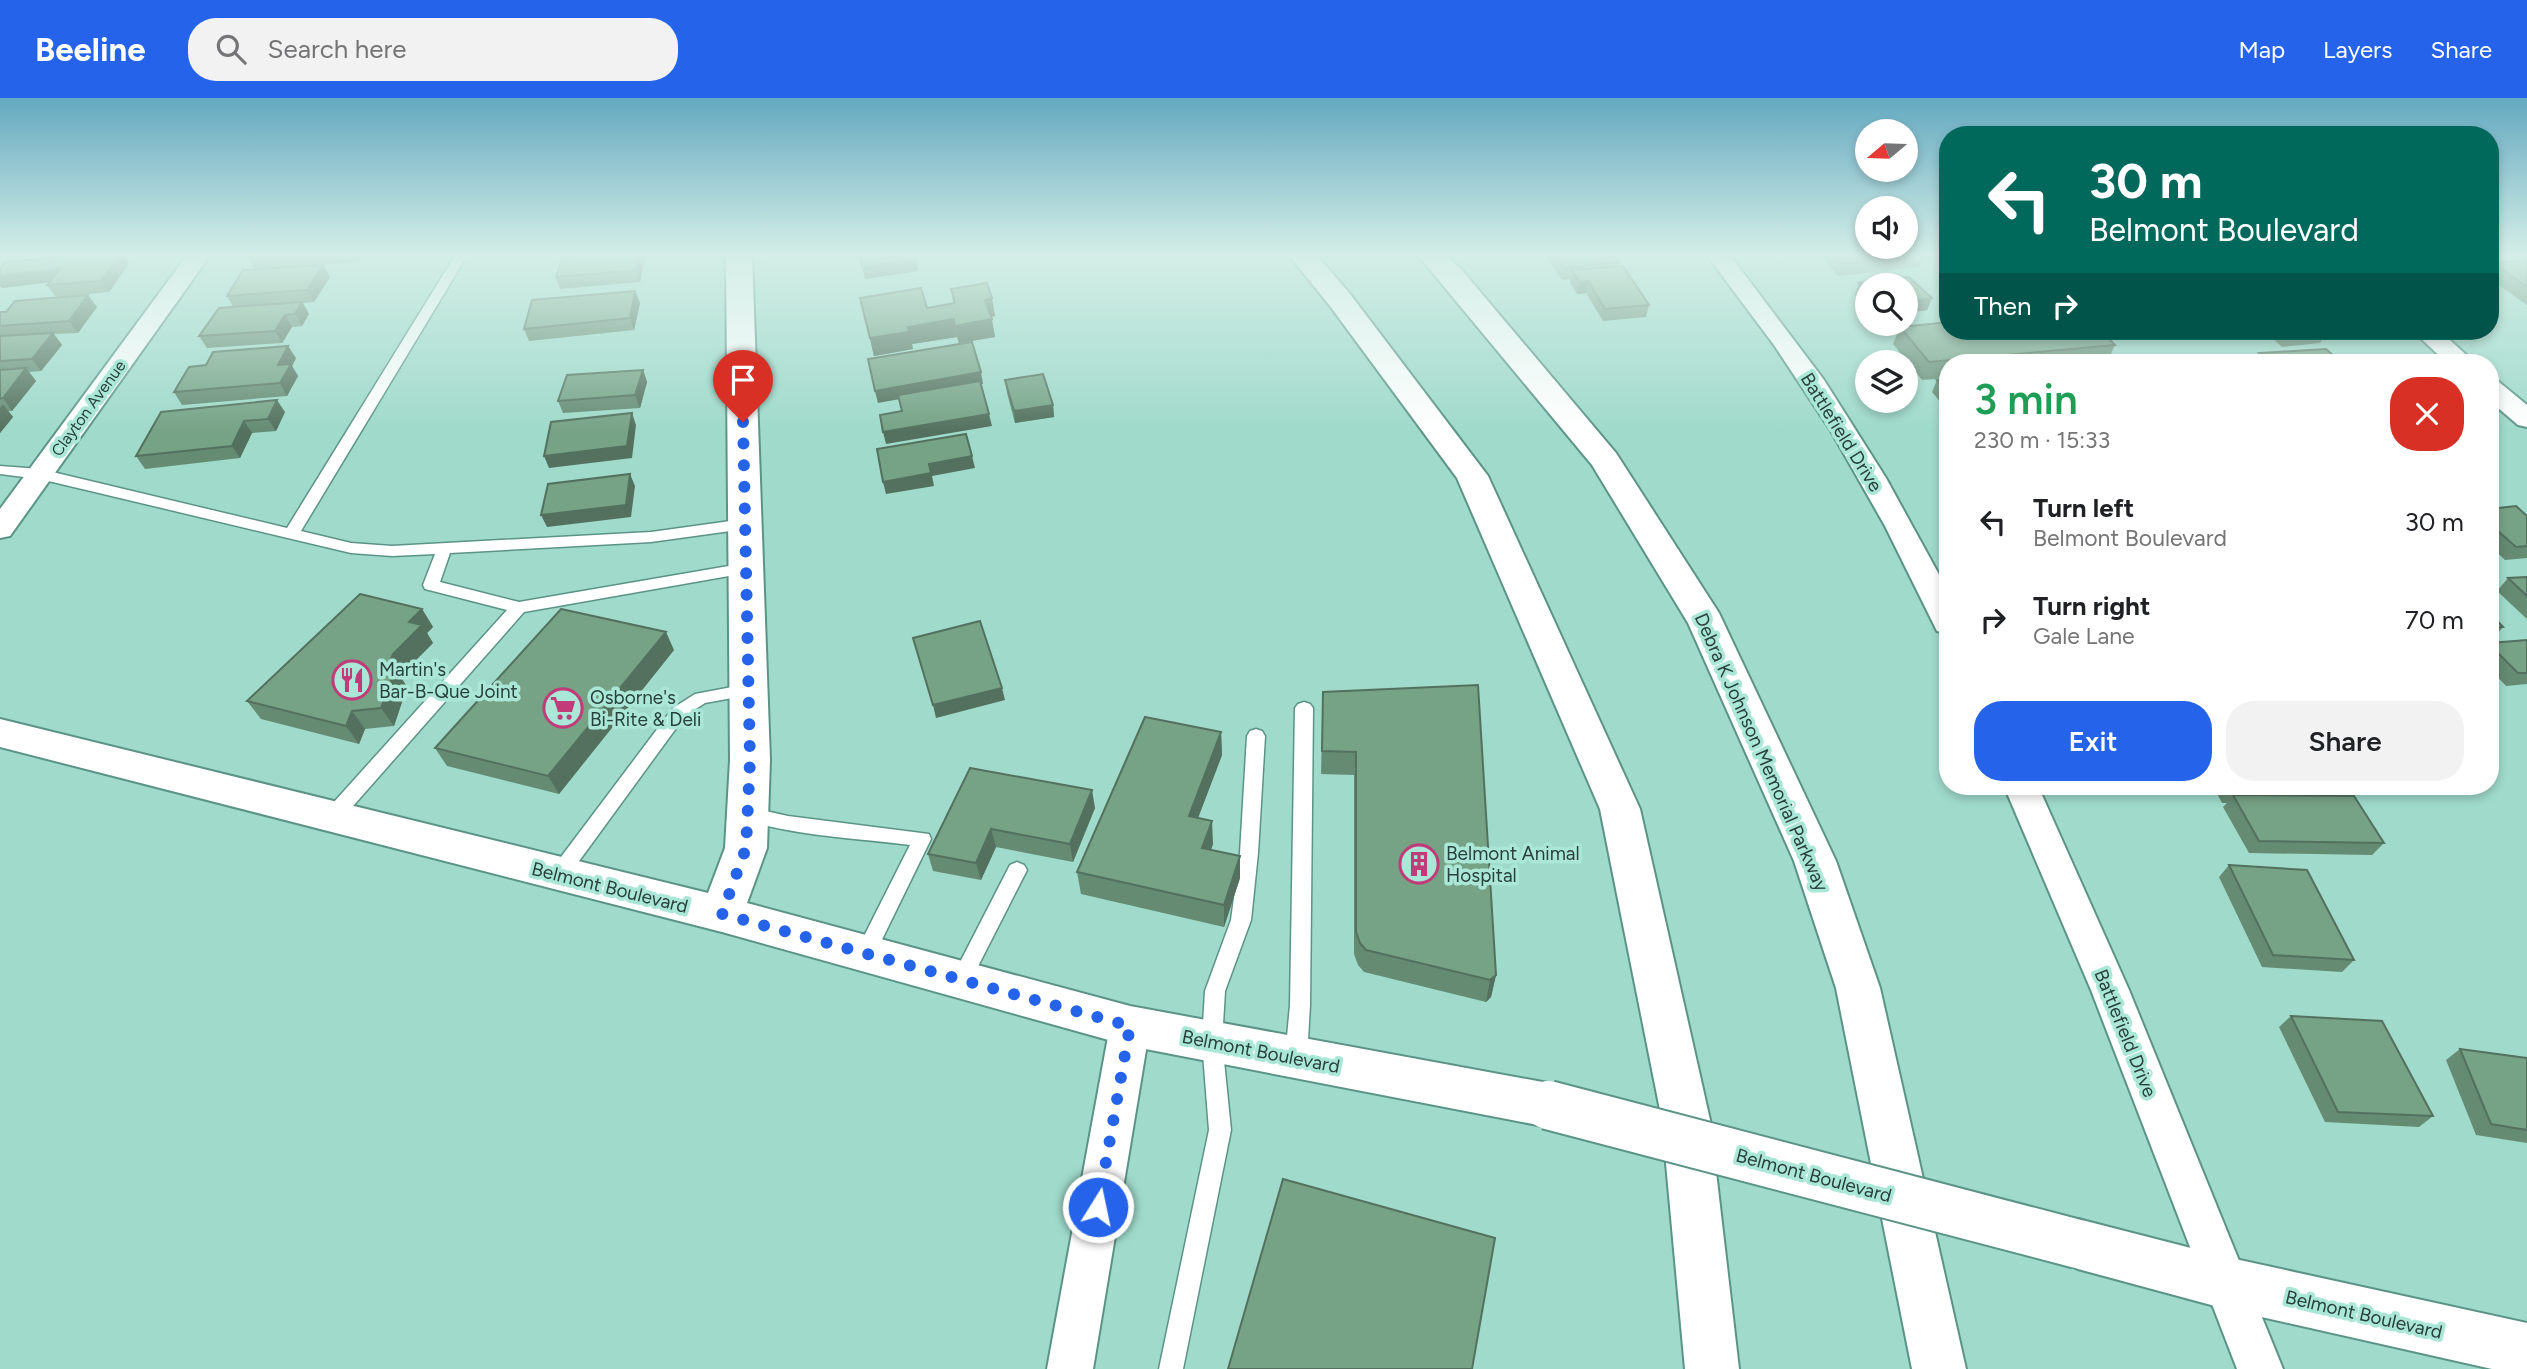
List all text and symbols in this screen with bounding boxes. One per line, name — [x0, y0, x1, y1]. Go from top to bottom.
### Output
search box — [188, 18, 678, 81]
text: Beeline — [35, 30, 146, 69]
icon: search — [212, 30, 250, 68]
text: Search here — [268, 33, 406, 65]
text: Map — [2238, 35, 2285, 64]
text: Layers — [2323, 35, 2392, 64]
text: Share — [2430, 35, 2492, 64]
north arrow — [1855, 119, 1918, 182]
map controls — [1855, 119, 1918, 413]
text: 30 m — [2089, 151, 2202, 210]
icon: left — [1974, 154, 2065, 245]
button: sound — [1855, 196, 1918, 259]
text: Belmont Boulevard — [2089, 211, 2359, 249]
button: search — [1855, 273, 1918, 336]
icon: right — [2046, 287, 2084, 325]
text: Then — [1974, 290, 2032, 322]
pin — [713, 350, 773, 422]
button: layers — [1855, 350, 1918, 413]
street label: Clayton Avenue — [47, 356, 130, 460]
icon: arrive — [724, 361, 762, 399]
street label: Battlefield Drive — [1796, 369, 1887, 496]
text: 3 min — [1974, 374, 2078, 425]
button: close — [2390, 377, 2464, 451]
text: 230 m · 15:33 — [1974, 426, 2110, 454]
text: Turn left — [2033, 492, 2134, 524]
icon: left — [1974, 503, 2012, 541]
text: 30 m — [2405, 506, 2464, 538]
text: Belmont Boulevard — [2033, 524, 2227, 552]
text: Turn right — [2033, 590, 2150, 622]
icon: right — [1974, 601, 2012, 639]
text: 70 m — [2405, 604, 2464, 636]
street label: Debra K Johnson Memorial Parkway — [1690, 609, 1834, 895]
text: Gale Lane — [2033, 622, 2135, 650]
place label: Martin's Bar-B-Que Joint — [379, 658, 518, 703]
restaurant icon: Martin's Bar-B-Que Joint — [331, 659, 373, 701]
place label: Osborne's Bi-Rite & Deli — [590, 686, 701, 731]
supermarket icon: Osborne's Bi-Rite & Deli — [542, 687, 584, 729]
button: Exit — [1974, 701, 2212, 781]
button: Share — [2226, 701, 2464, 781]
place label: Belmont Animal Hospital — [1446, 842, 1580, 887]
building icon: Belmont Animal Hospital — [1398, 843, 1440, 885]
street label: Belmont Boulevard — [529, 857, 690, 918]
street label: Battlefield Drive — [2089, 966, 2162, 1101]
street label: Belmont Boulevard — [1180, 1025, 1342, 1078]
street label: Belmont Boulevard — [1733, 1144, 1894, 1207]
position arrow — [1061, 1170, 1135, 1244]
street label: Belmont Boulevard — [2283, 1285, 2445, 1344]

